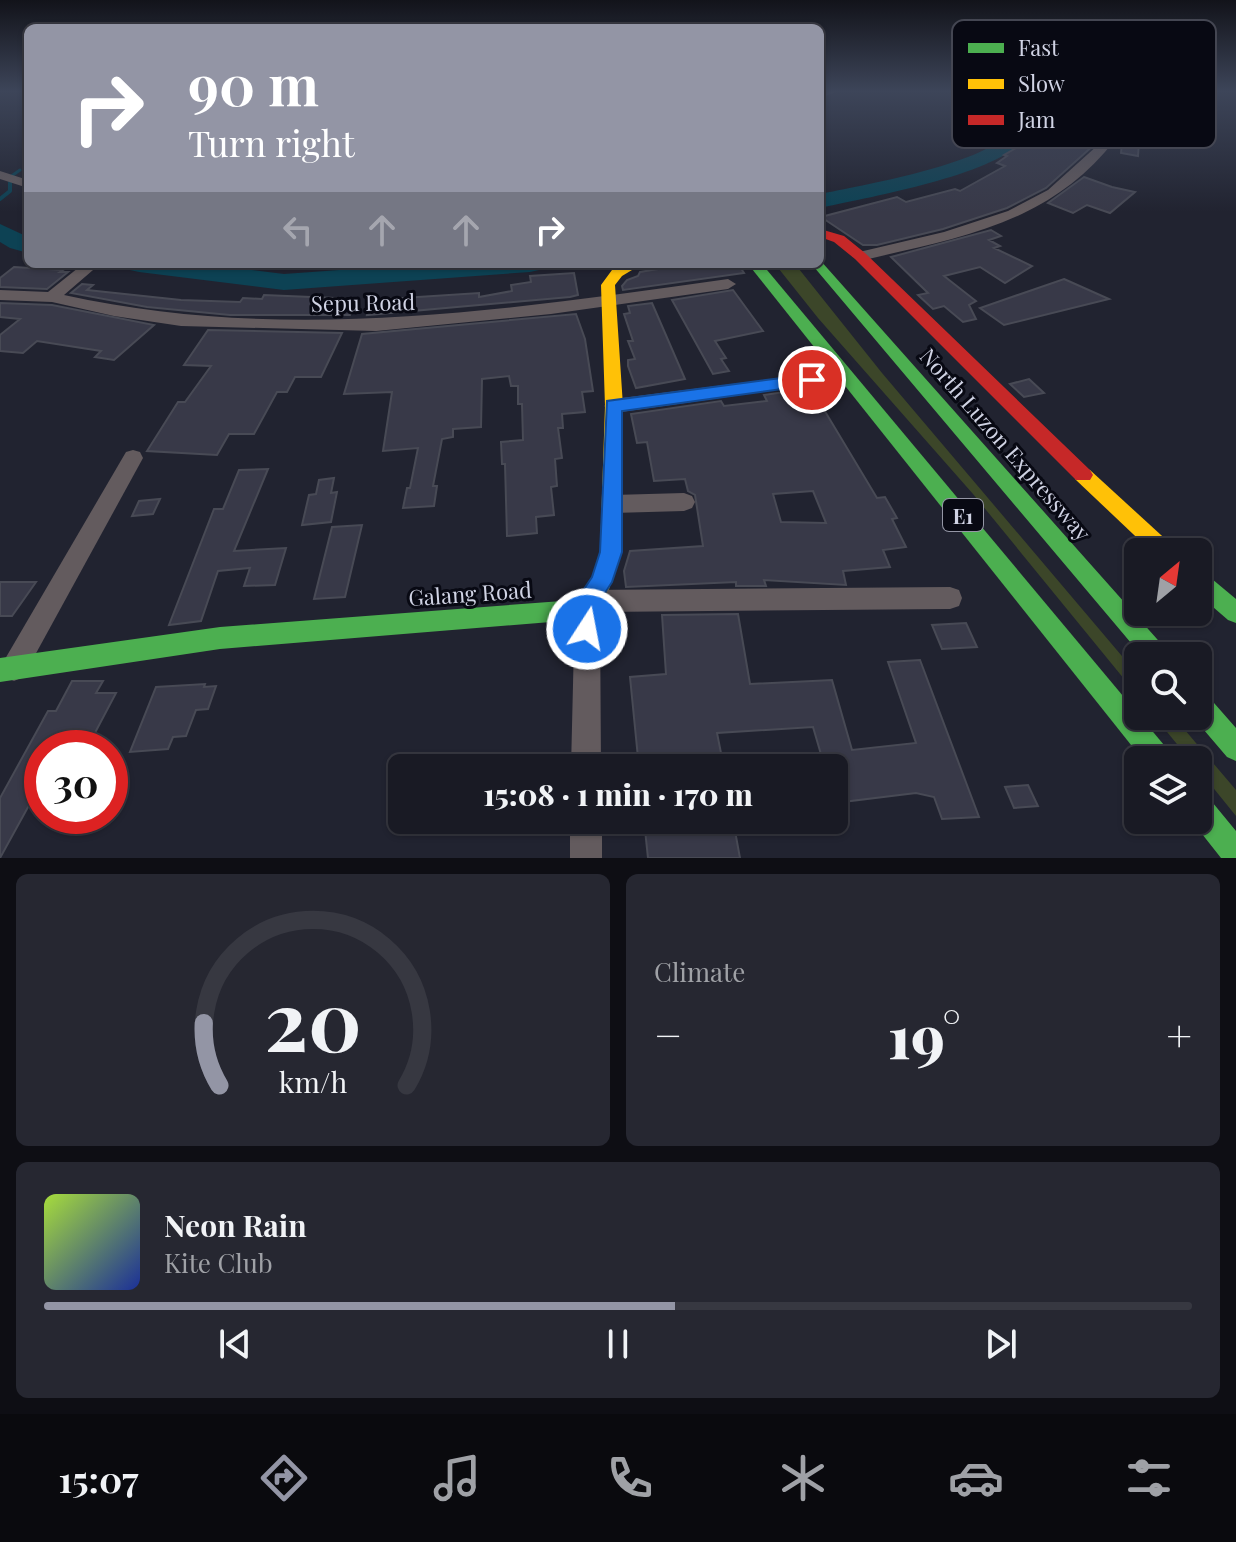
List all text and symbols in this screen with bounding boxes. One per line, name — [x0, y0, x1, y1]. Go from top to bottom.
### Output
legend — [952, 20, 1216, 148]
text: Fast — [1018, 32, 1060, 62]
text: 90 m — [188, 46, 319, 121]
icon: right — [56, 56, 160, 160]
text: Slow — [1018, 68, 1065, 98]
text: Jam — [1017, 104, 1056, 134]
text: Turn right — [188, 118, 355, 166]
icon: left — [276, 208, 320, 252]
icon: ahead — [360, 208, 404, 252]
icon: ahead — [444, 208, 488, 252]
icon: right — [528, 208, 572, 252]
street label: Sepu Road — [311, 286, 416, 318]
street label: North Luzon Expressway — [914, 341, 1098, 547]
pin — [778, 346, 846, 414]
icon: arrive — [790, 358, 834, 402]
road number: E1 — [943, 499, 983, 531]
north arrow — [1124, 538, 1212, 626]
map controls — [1124, 538, 1212, 834]
street label: Galang Road — [407, 574, 533, 612]
position arrow — [545, 587, 629, 671]
button: search — [1124, 642, 1212, 730]
speed limit sign: 30 — [24, 730, 128, 834]
button: layers — [1124, 746, 1212, 834]
text: 15:08 · 1 min · 170 m — [483, 774, 753, 814]
text: Climate — [654, 954, 745, 989]
text: 20 — [264, 962, 362, 1073]
text: 19° — [888, 994, 961, 1074]
text: − — [654, 1004, 682, 1063]
text: + — [1166, 1004, 1192, 1063]
text: km/h — [279, 1062, 347, 1100]
text: Neon Rain — [164, 1205, 307, 1245]
text: Kite Club — [164, 1245, 273, 1280]
icon: previous — [213, 1322, 257, 1366]
icon: pause — [596, 1322, 640, 1366]
icon: next — [979, 1322, 1023, 1366]
icon: directions — [256, 1450, 312, 1506]
icon: music — [429, 1450, 485, 1506]
icon: phone — [602, 1450, 658, 1506]
icon: climate — [775, 1450, 831, 1506]
icon: car — [948, 1450, 1004, 1506]
icon: filters — [1121, 1450, 1177, 1506]
text: 15:07 — [59, 1454, 139, 1502]

